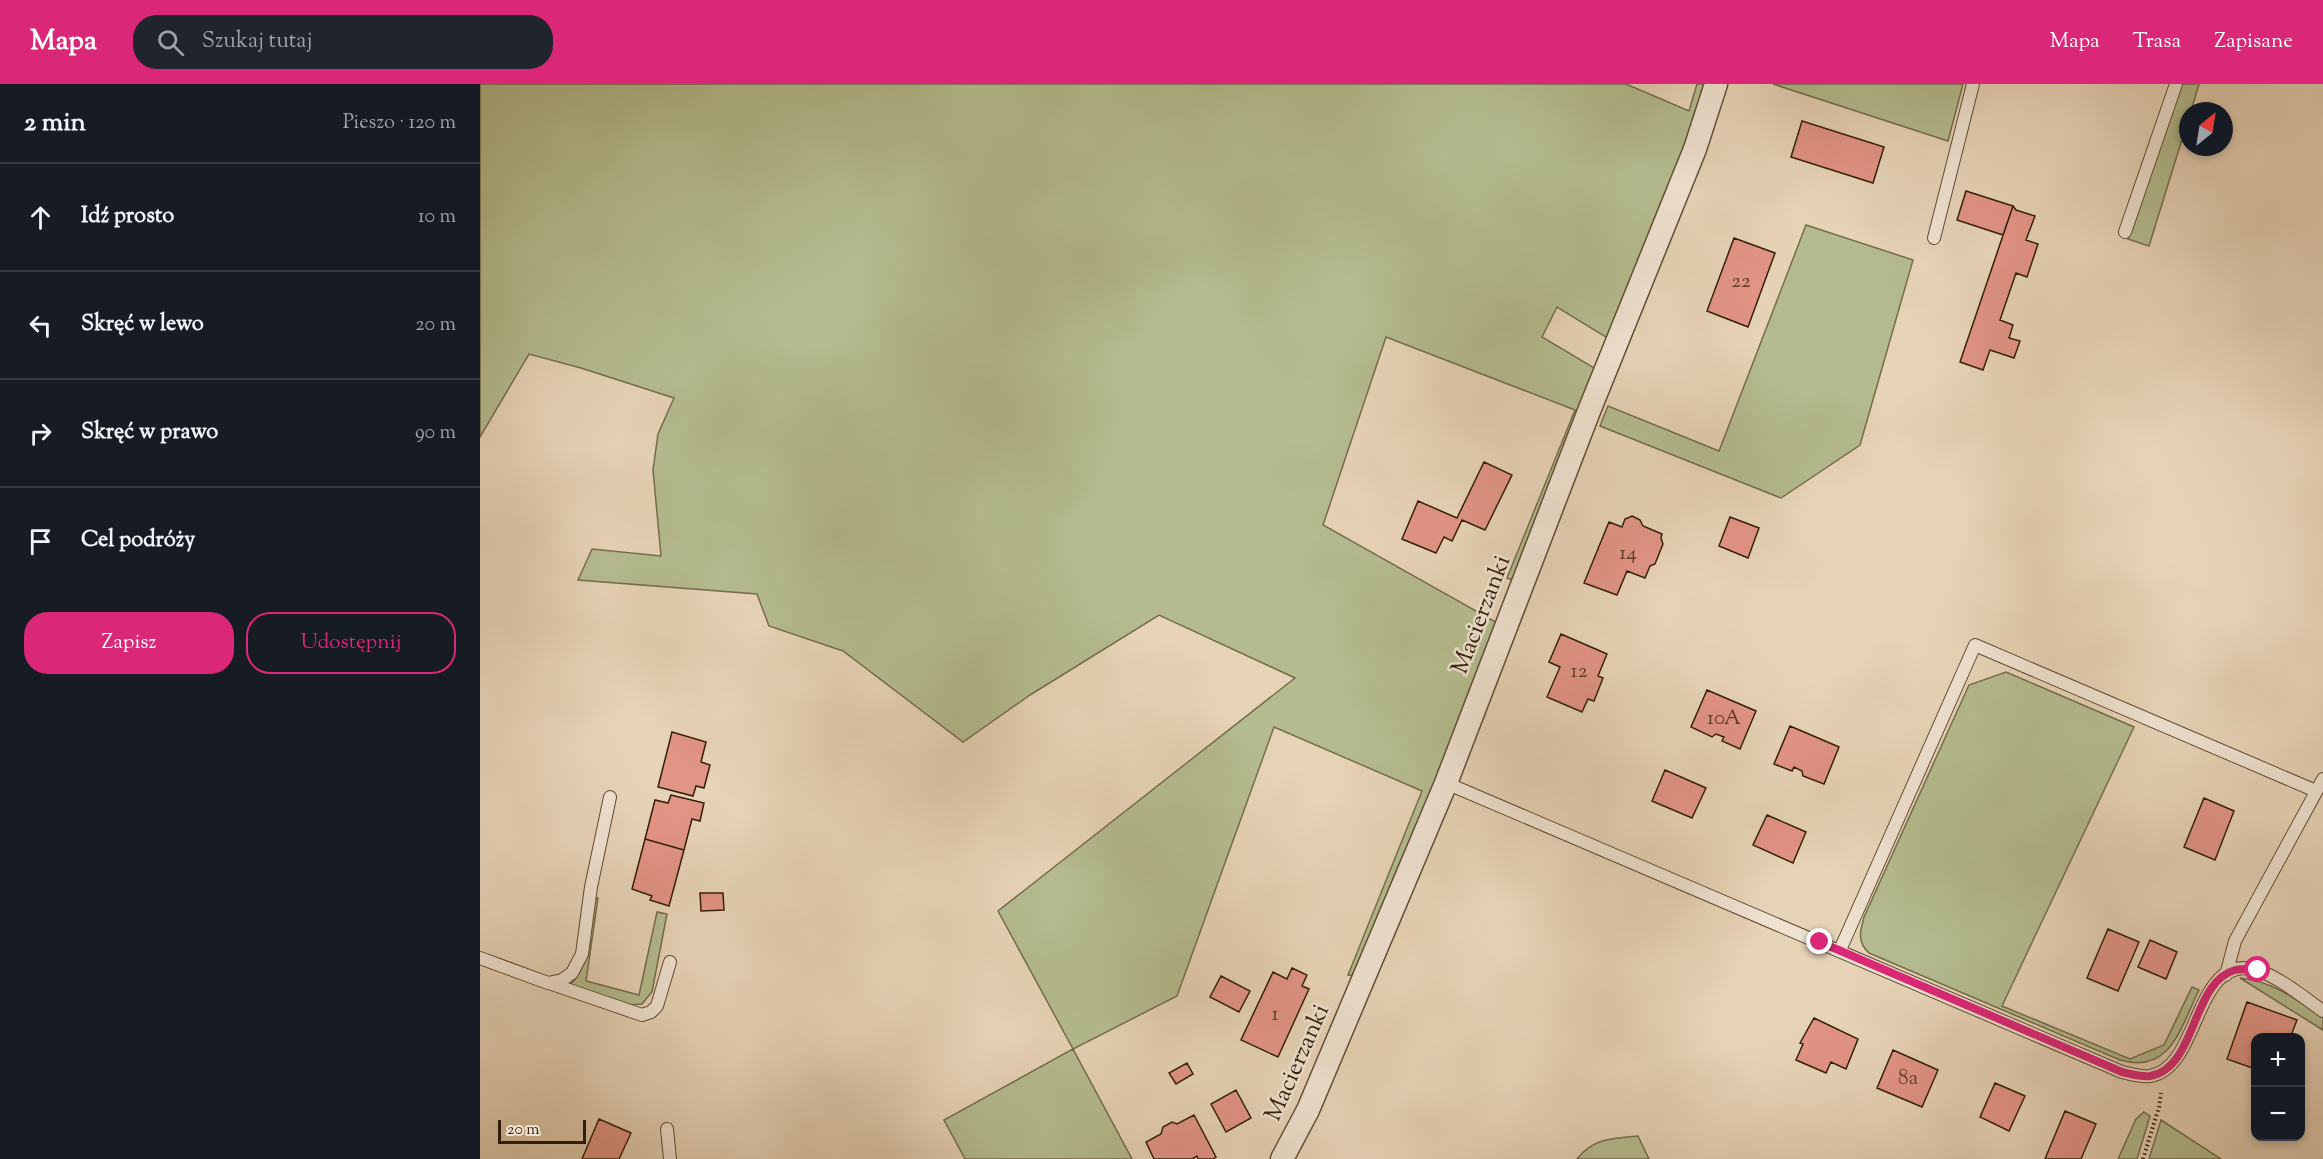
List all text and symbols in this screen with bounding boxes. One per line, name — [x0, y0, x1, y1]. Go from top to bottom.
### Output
search box — [133, 15, 553, 69]
text: Mapa — [30, 22, 97, 62]
icon: search — [154, 26, 187, 59]
text: Szukaj tutaj — [202, 26, 312, 58]
text: Mapa — [2050, 27, 2100, 57]
text: Trasa — [2133, 27, 2181, 57]
text: Zapisane — [2214, 27, 2293, 57]
north arrow — [2179, 102, 2233, 156]
text: 2 min — [24, 105, 86, 142]
text: Pieszo · 120 m — [343, 109, 456, 138]
icon: ahead — [24, 201, 57, 234]
text: Idź prosto — [81, 201, 174, 233]
text: 10 m — [418, 203, 456, 232]
house number: 22 — [1731, 267, 1751, 297]
icon: left — [24, 309, 57, 342]
text: Skręć w lewo — [81, 309, 204, 341]
text: 20 m — [415, 311, 456, 340]
icon: right — [24, 417, 57, 450]
text: Skręć w prawo — [81, 417, 218, 449]
text: 90 m — [415, 419, 456, 448]
icon: arrive — [24, 525, 57, 558]
text: Cel podróży — [81, 525, 195, 557]
house number: 14 — [1619, 539, 1637, 569]
street label: Macierzanki — [1444, 551, 1520, 679]
button: Zapisz — [24, 612, 234, 674]
button: Udostępnij — [246, 612, 456, 674]
house number: 12 — [1571, 657, 1588, 687]
house number: 10A — [1707, 704, 1741, 734]
route end — [1806, 928, 1832, 954]
route start — [2244, 956, 2270, 982]
street label: Macierzanki — [1257, 999, 1339, 1127]
house number: 1 — [1271, 1000, 1279, 1030]
map controls — [2251, 1033, 2305, 1141]
button: + — [2251, 1033, 2305, 1087]
house number: 8a — [1898, 1064, 1918, 1094]
button: − — [2251, 1087, 2305, 1141]
scale bar — [498, 1117, 586, 1144]
text: 20 m — [507, 1119, 540, 1142]

